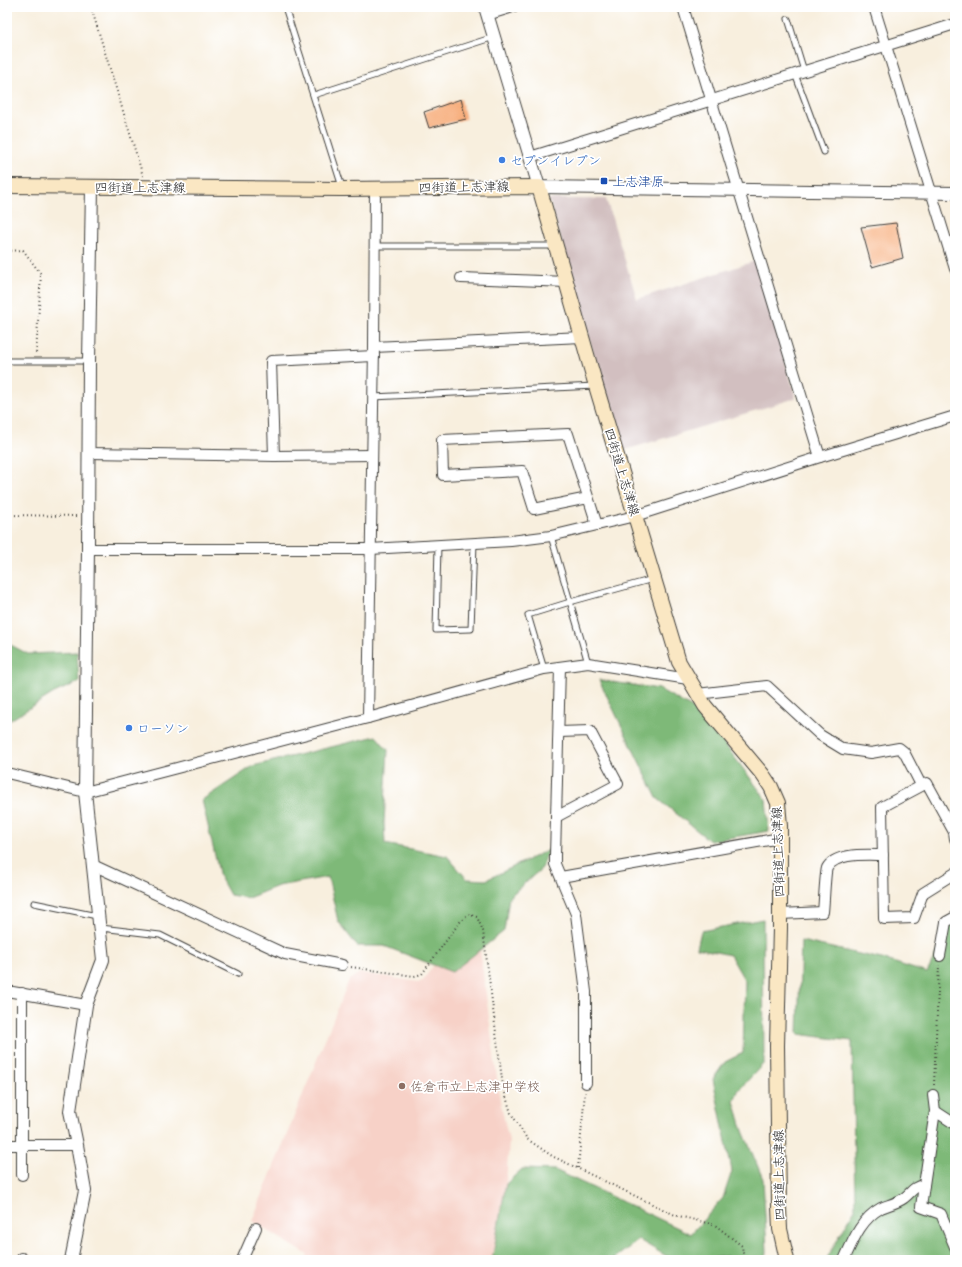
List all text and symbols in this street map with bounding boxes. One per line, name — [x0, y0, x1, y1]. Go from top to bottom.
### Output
place label: セブンイレブン — [510, 153, 601, 168]
marker: セブンイレブン — [497, 155, 507, 165]
place label: 上志津原 — [612, 174, 664, 189]
marker: 上志津原 — [599, 176, 609, 186]
street label: 四街道上志津線 — [418, 179, 511, 195]
street label: 四街道上志津線 — [94, 180, 186, 195]
street label: 四街道上志津線 — [602, 426, 643, 519]
place label: ローソン — [137, 721, 189, 736]
marker: ローソン — [124, 723, 134, 733]
street label: 四街道上志津線 — [769, 805, 787, 898]
place label: 佐倉市立上志津中学校 — [410, 1079, 540, 1094]
marker: 佐倉市立上志津中学校 — [397, 1081, 407, 1091]
street label: 四街道上志津線 — [771, 1128, 787, 1221]

